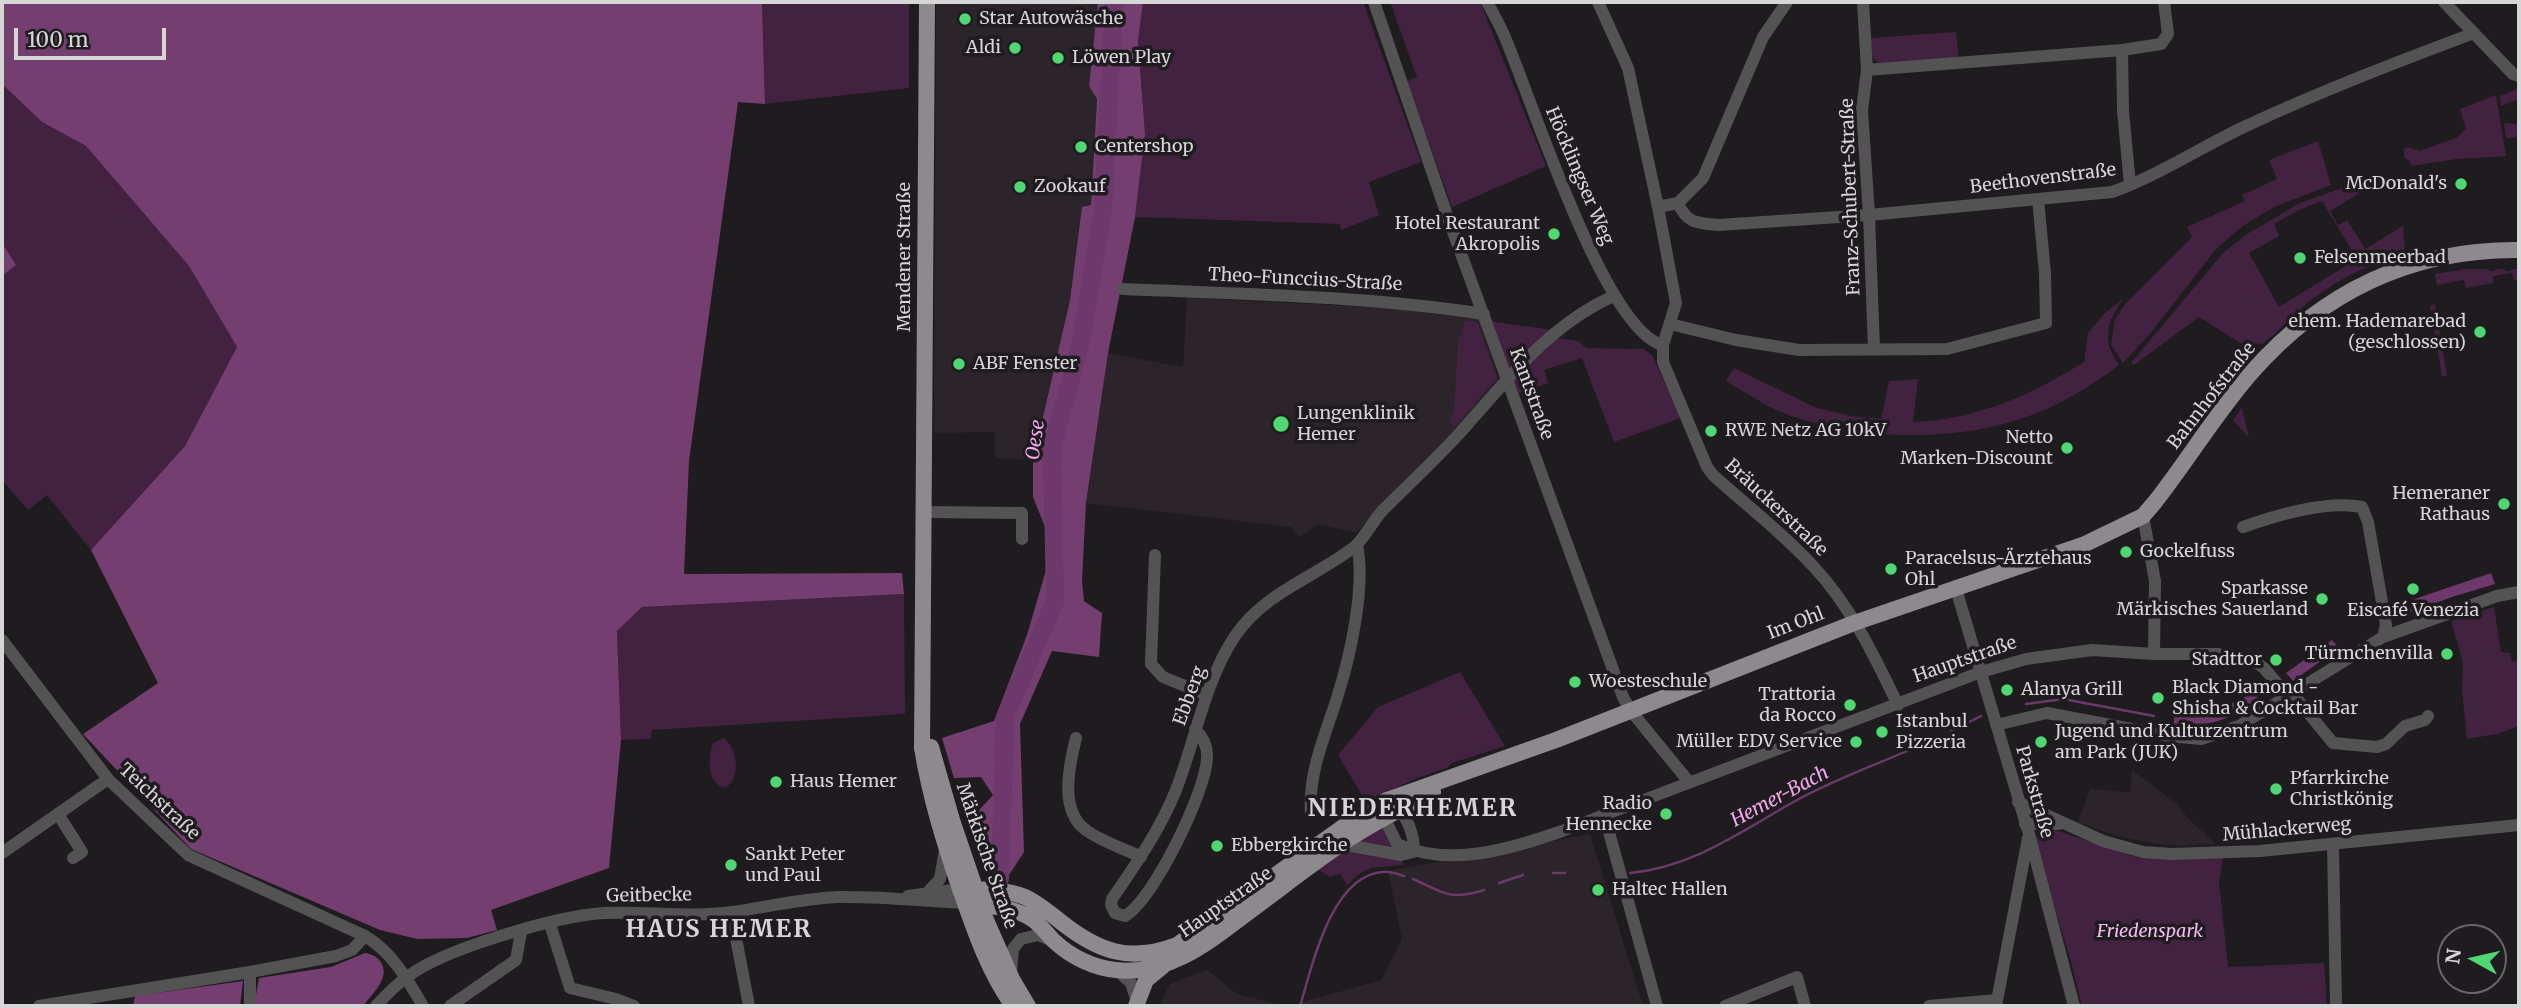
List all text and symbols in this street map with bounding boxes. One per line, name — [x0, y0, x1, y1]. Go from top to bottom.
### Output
place label: Star Autowäsche — [979, 8, 1123, 30]
marker: Star Autowäsche — [957, 11, 973, 27]
scale bar — [18, 14, 170, 58]
text: 100 m — [27, 26, 89, 53]
place label: Aldi — [966, 37, 1001, 59]
marker: Aldi — [1007, 40, 1023, 56]
place label: Löwen Play — [1072, 47, 1171, 69]
marker: Löwen Play — [1050, 50, 1066, 66]
street label: Franz-Schubert-Straße — [1837, 98, 1865, 296]
street label: Höcklingser Weg — [1540, 104, 1618, 248]
place label: Centershop — [1095, 136, 1194, 158]
marker: Centershop — [1073, 139, 1089, 155]
street label: Beethovenstraße — [1969, 159, 2117, 199]
place label: McDonald's — [2345, 173, 2447, 195]
place label: Zookauf — [1034, 176, 1106, 198]
marker: McDonald's — [2453, 176, 2469, 192]
marker: Zookauf — [1012, 179, 1028, 195]
street label: Mendener Straße — [894, 182, 916, 332]
place label: Hotel Restaurant Akropolis — [1395, 213, 1540, 256]
marker: Hotel Restaurant Akropolis — [1546, 226, 1562, 242]
place label: Felsenmeerbad — [2314, 247, 2446, 269]
marker: Felsenmeerbad — [2292, 250, 2308, 266]
street label: Theo-Funccius-Straße — [1207, 264, 1403, 296]
place label: ehem. Hademarebad (geschlossen) — [2289, 311, 2466, 354]
marker: ehem. Hademarebad (geschlossen) — [2472, 324, 2488, 340]
street label: Bahnhofstraße — [2164, 338, 2260, 454]
street label: Kantstraße — [1504, 345, 1558, 443]
place label: ABF Fenster — [973, 353, 1077, 375]
marker: ABF Fenster — [951, 356, 967, 372]
place label: Lungenklinik Hemer — [1297, 403, 1415, 446]
marker: Lungenklinik Hemer — [1271, 414, 1291, 434]
water label: Oese — [1022, 418, 1050, 462]
place label: RWE Netz AG 10kV — [1725, 420, 1886, 442]
marker: RWE Netz AG 10kV — [1703, 423, 1719, 439]
place label: Netto Marken-Discount — [1900, 427, 2053, 470]
marker: Netto Marken-Discount — [2059, 440, 2075, 456]
street label: Bräuckerstraße — [1720, 455, 1832, 561]
place label: Hemeraner Rathaus — [2392, 483, 2490, 526]
marker: Hemeraner Rathaus — [2496, 496, 2512, 512]
place label: Gockelfuss — [2140, 541, 2235, 563]
marker: Gockelfuss — [2118, 544, 2134, 560]
place label: Paracelsus-Ärztehaus Ohl — [1905, 548, 2092, 590]
marker: Paracelsus-Ärztehaus Ohl — [1883, 561, 1899, 577]
place label: Sparkasse Märkisches Sauerland — [2117, 578, 2308, 620]
marker: Eiscafé Venezia — [2405, 581, 2421, 597]
marker: Sparkasse Märkisches Sauerland — [2314, 591, 2330, 607]
place label: Eiscafé Venezia — [2347, 600, 2479, 622]
street label: Im Ohl — [1765, 603, 1827, 645]
street label: Hauptstraße — [1910, 632, 2020, 688]
place label: Türmchenvilla — [2305, 643, 2433, 665]
marker: Türmchenvilla — [2439, 646, 2455, 662]
place label: Stadttor — [2191, 649, 2262, 671]
marker: Stadttor — [2268, 652, 2284, 668]
street label: Ebberg — [1169, 663, 1211, 729]
place label: Woesteschule — [1589, 671, 1707, 693]
marker: Woesteschule — [1567, 674, 1583, 690]
place label: Black Diamond - Shisha & Cocktail Bar — [2172, 677, 2358, 720]
place label: Alanya Grill — [2021, 679, 2123, 701]
marker: Alanya Grill — [1999, 682, 2015, 698]
place label: Trattoria da Rocco — [1758, 684, 1836, 726]
marker: Black Diamond - Shisha & Cocktail Bar — [2150, 690, 2166, 706]
marker: Trattoria da Rocco — [1842, 697, 1858, 713]
place label: Istanbul Pizzeria — [1896, 711, 1967, 754]
place label: Jugend und Kulturzentrum am Park (JUK) — [2055, 721, 2288, 764]
marker: Istanbul Pizzeria — [1874, 724, 1890, 740]
place label: Müller EDV Service — [1676, 731, 1842, 753]
marker: Müller EDV Service — [1848, 734, 1864, 750]
marker: Jugend und Kulturzentrum am Park (JUK) — [2033, 734, 2049, 750]
street label: Parkstraße — [2011, 743, 2057, 841]
street label: Teichstraße — [114, 759, 204, 845]
water label: Hemer-Bach — [1727, 762, 1833, 832]
place label: Pfarrkirche Christkönig — [2290, 768, 2393, 810]
place label: Haus Hemer — [790, 771, 897, 793]
marker: Haus Hemer — [768, 774, 784, 790]
street label: Märkische Straße — [951, 780, 1021, 932]
marker: Pfarrkirche Christkönig — [2268, 781, 2284, 797]
place label: Radio Hennecke — [1566, 793, 1652, 836]
district label: NIEDERHEMER — [1309, 795, 1517, 823]
marker: Radio Hennecke — [1658, 806, 1674, 822]
street label: Mühlackerweg — [2222, 814, 2352, 846]
place label: Ebbergkirche — [1231, 835, 1347, 857]
marker: Ebbergkirche — [1209, 838, 1225, 854]
place label: Sankt Peter und Paul — [745, 844, 845, 886]
marker: Sankt Peter und Paul — [723, 857, 739, 873]
street label: Hauptstraße — [1176, 863, 1276, 943]
place label: Haltec Hallen — [1612, 879, 1728, 901]
marker: Haltec Hallen — [1590, 882, 1606, 898]
street label: Geitbecke — [606, 884, 692, 908]
district label: HAUS HEMER — [627, 916, 811, 944]
park label: Friedenspark — [2097, 921, 2203, 943]
north arrow — [2437, 924, 2507, 994]
text: N — [2440, 947, 2466, 965]

